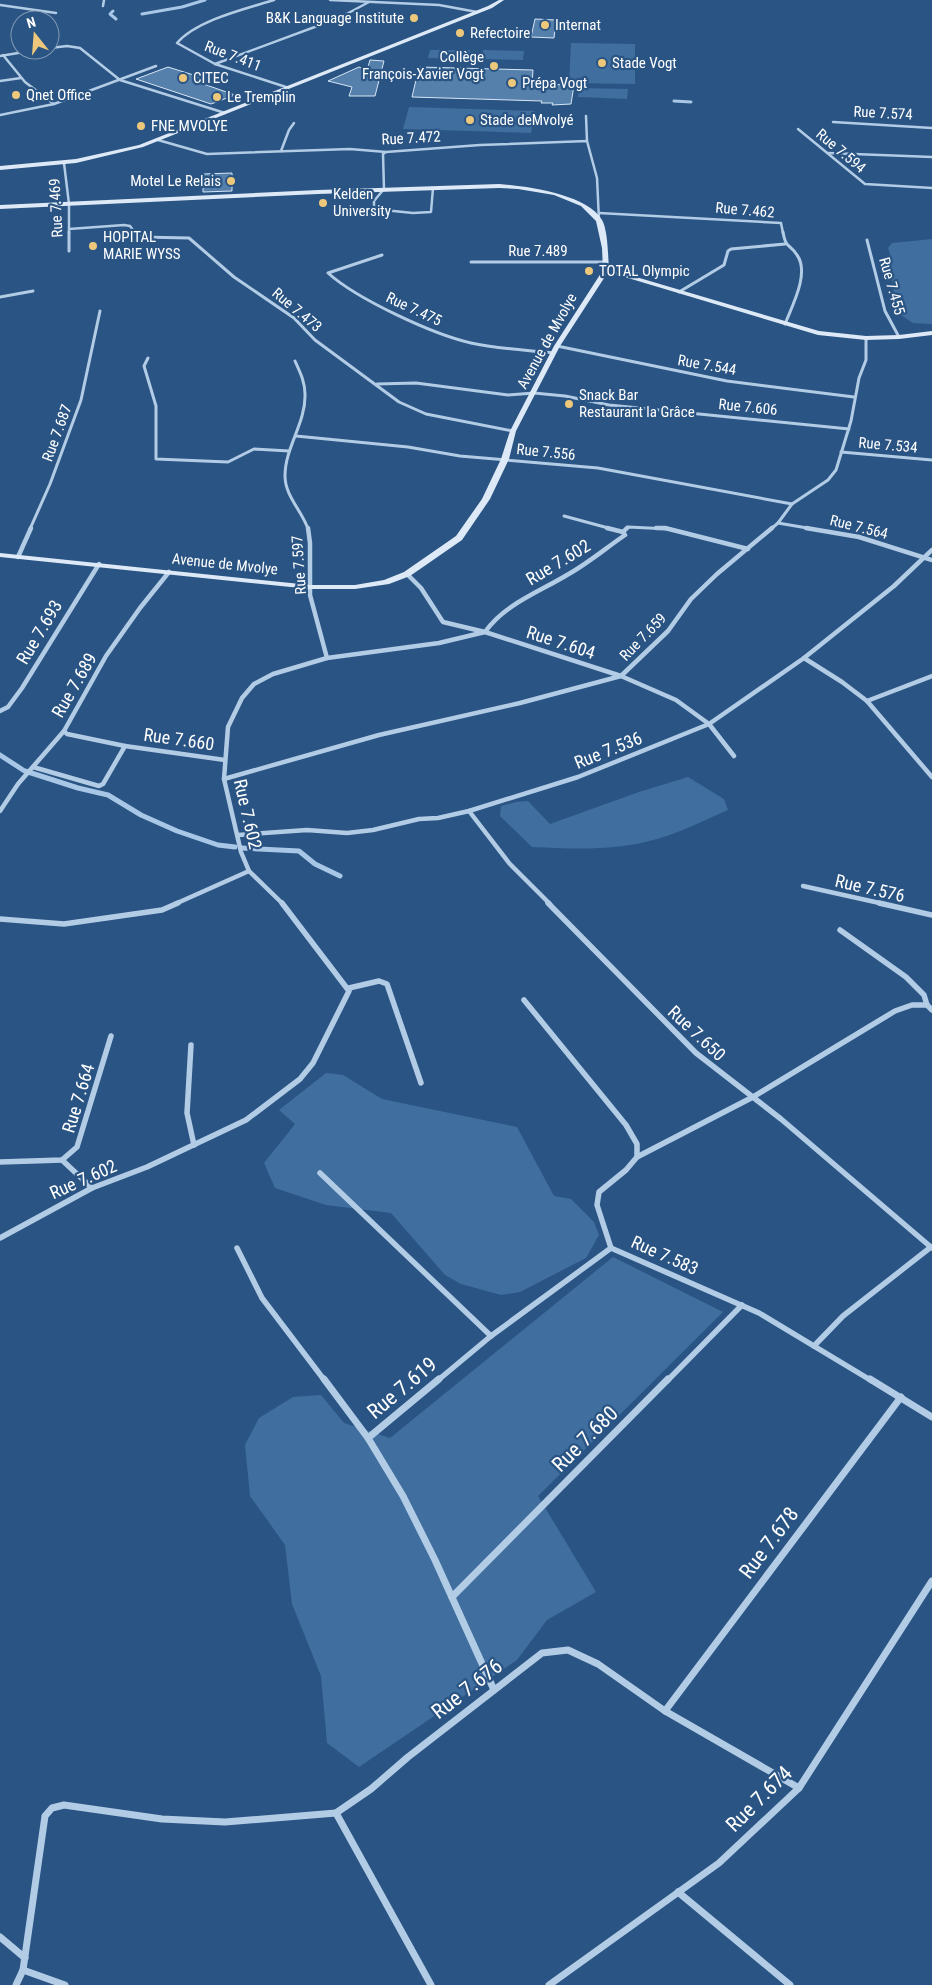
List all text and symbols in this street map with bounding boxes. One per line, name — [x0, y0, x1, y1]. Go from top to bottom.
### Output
place label: B&K Language Institute — [266, 9, 404, 27]
north arrow — [10, 10, 60, 60]
marker: B&K Language Institute — [408, 12, 420, 24]
text: N — [25, 14, 38, 31]
place label: Internat — [555, 16, 601, 34]
marker: Internat — [539, 19, 551, 31]
place label: Refectoire — [470, 24, 530, 42]
marker: Refectoire — [454, 27, 466, 39]
street label: Rue 7.411 — [202, 37, 264, 75]
place label: Collège François-Xavier Vogt — [362, 48, 484, 83]
place label: Stade Vogt — [612, 54, 677, 72]
marker: Stade Vogt — [596, 57, 608, 69]
marker: Collège François-Xavier Vogt — [488, 60, 500, 72]
place label: CITEC — [193, 69, 229, 87]
marker: CITEC — [177, 72, 189, 84]
place label: Prépa Vogt — [522, 74, 587, 92]
marker: Prépa Vogt — [506, 77, 518, 89]
place label: Qnet Office — [26, 86, 91, 104]
place label: Le Tremplin — [227, 88, 296, 106]
marker: Qnet Office — [10, 89, 22, 101]
marker: Le Tremplin — [211, 91, 223, 103]
street label: Rue 7.574 — [853, 102, 913, 124]
place label: Stade deMvolyé — [480, 111, 574, 129]
marker: Stade deMvolyé — [464, 114, 476, 126]
place label: FNE MVOLYE — [151, 117, 228, 135]
marker: FNE MVOLYE — [135, 120, 147, 132]
street label: Rue 7.594 — [813, 125, 869, 177]
street label: Rue 7.472 — [381, 127, 441, 149]
place label: Motel Le Relais — [130, 172, 221, 190]
marker: Motel Le Relais — [225, 175, 237, 187]
street label: Rue 7.469 — [45, 178, 67, 238]
place label: Kelden University — [333, 185, 391, 220]
marker: Kelden University — [317, 197, 329, 209]
street label: Rue 7.462 — [715, 198, 775, 222]
place label: HOPITAL MARIE WYSS — [103, 228, 181, 263]
marker: HOPITAL MARIE WYSS — [87, 240, 99, 252]
street label: Rue 7.489 — [508, 242, 568, 260]
street label: Rue 7.455 — [875, 255, 909, 317]
place label: TOTAL Olympic — [599, 262, 690, 280]
marker: TOTAL Olympic — [583, 265, 595, 277]
street label: Rue 7.473 — [269, 284, 325, 336]
street label: Rue 7.475 — [383, 288, 445, 330]
street label: Avenue de Mvolye — [513, 290, 581, 392]
street label: Rue 7.544 — [676, 351, 738, 379]
place label: Snack Bar Restaurant la Grâce — [579, 386, 695, 421]
street label: Rue 7.606 — [718, 395, 778, 419]
marker: Snack Bar Restaurant la Grâce — [563, 398, 575, 410]
street label: Rue 7.687 — [38, 402, 76, 464]
street label: Rue 7.534 — [858, 433, 918, 457]
street label: Rue 7.556 — [516, 440, 576, 464]
street label: Rue 7.564 — [828, 511, 890, 543]
street label: Rue 7.597 — [288, 535, 310, 595]
street label: Rue 7.602 — [522, 535, 594, 589]
street label: Avenue de Mvolye — [171, 549, 279, 579]
street label: Rue 7.693 — [12, 596, 66, 668]
street label: Rue 7.659 — [616, 609, 670, 665]
street label: Rue 7.604 — [524, 621, 598, 663]
street label: Rue 7.689 — [47, 649, 101, 721]
street label: Rue 7.660 — [142, 724, 216, 754]
street label: Rue 7.536 — [571, 727, 645, 773]
street label: Rue 7.602 — [230, 777, 266, 851]
street label: Rue 7.576 — [833, 870, 907, 906]
street label: Rue 7.650 — [664, 1001, 730, 1065]
street label: Rue 7.664 — [58, 1061, 98, 1135]
street label: Rue 7.602 — [46, 1155, 120, 1203]
street label: Rue 7.583 — [628, 1231, 702, 1279]
street label: Rue 7.619 — [363, 1352, 441, 1424]
street label: Rue 7.680 — [547, 1401, 623, 1477]
street label: Rue 7.678 — [734, 1503, 804, 1583]
street label: Rue 7.676 — [427, 1654, 507, 1724]
street label: Rue 7.674 — [721, 1761, 797, 1837]

